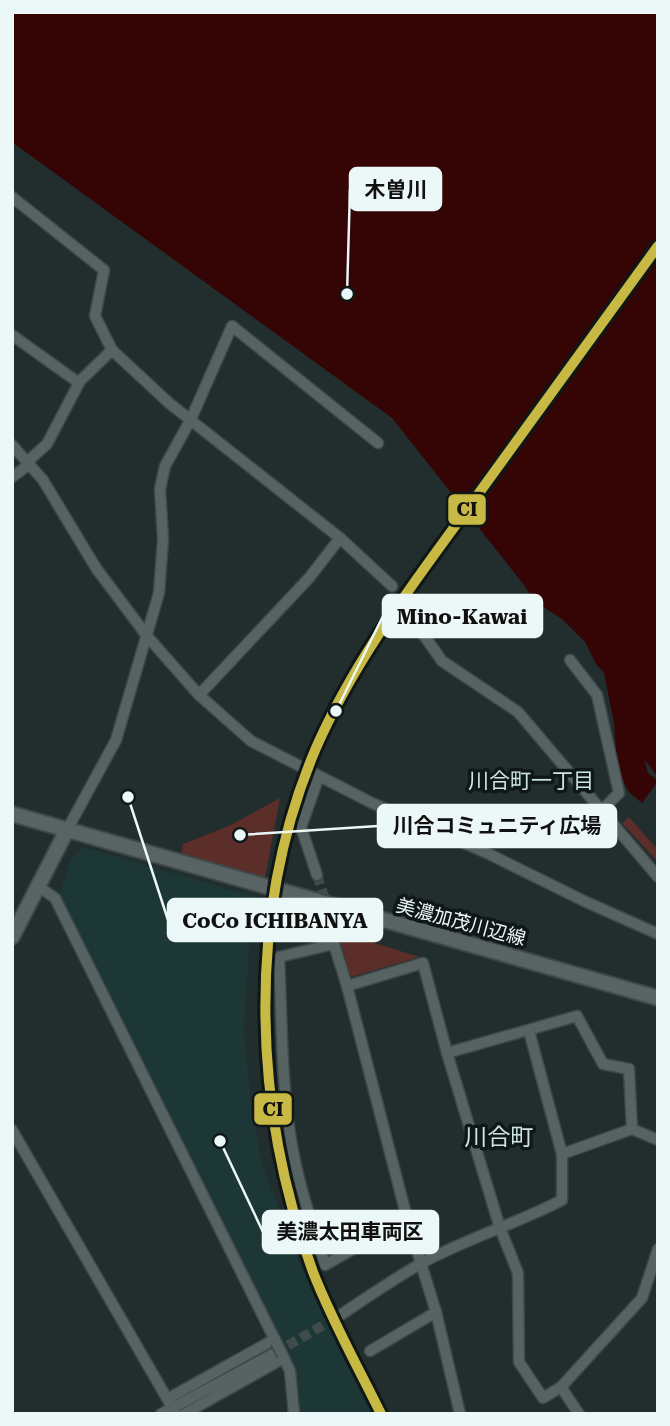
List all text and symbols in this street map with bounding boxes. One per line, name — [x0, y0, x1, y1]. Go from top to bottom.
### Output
callout: 木曽川 — [350, 168, 441, 210]
text: 木曽川 — [365, 178, 428, 202]
line badge: CI — [447, 493, 487, 526]
text: CI — [457, 498, 477, 521]
callout: Mino-Kawai — [383, 595, 542, 637]
text: Mino-Kawai — [397, 605, 527, 629]
district label: 川合町一丁目 — [468, 769, 594, 793]
callout: 川合コミュニティ広場 — [378, 805, 616, 847]
text: 川合コミュニティ広場 — [393, 814, 601, 838]
street label: 美濃加茂川辺線 — [394, 894, 528, 950]
callout: CoCo ICHIBANYA — [168, 899, 382, 941]
text: CoCo ICHIBANYA — [182, 909, 368, 933]
line badge: CI — [253, 1092, 293, 1126]
text: CI — [263, 1098, 283, 1121]
district label: 川合町 — [465, 1124, 534, 1151]
callout: 美濃太田車両区 — [263, 1211, 438, 1253]
text: 美濃太田車両区 — [277, 1220, 424, 1244]

